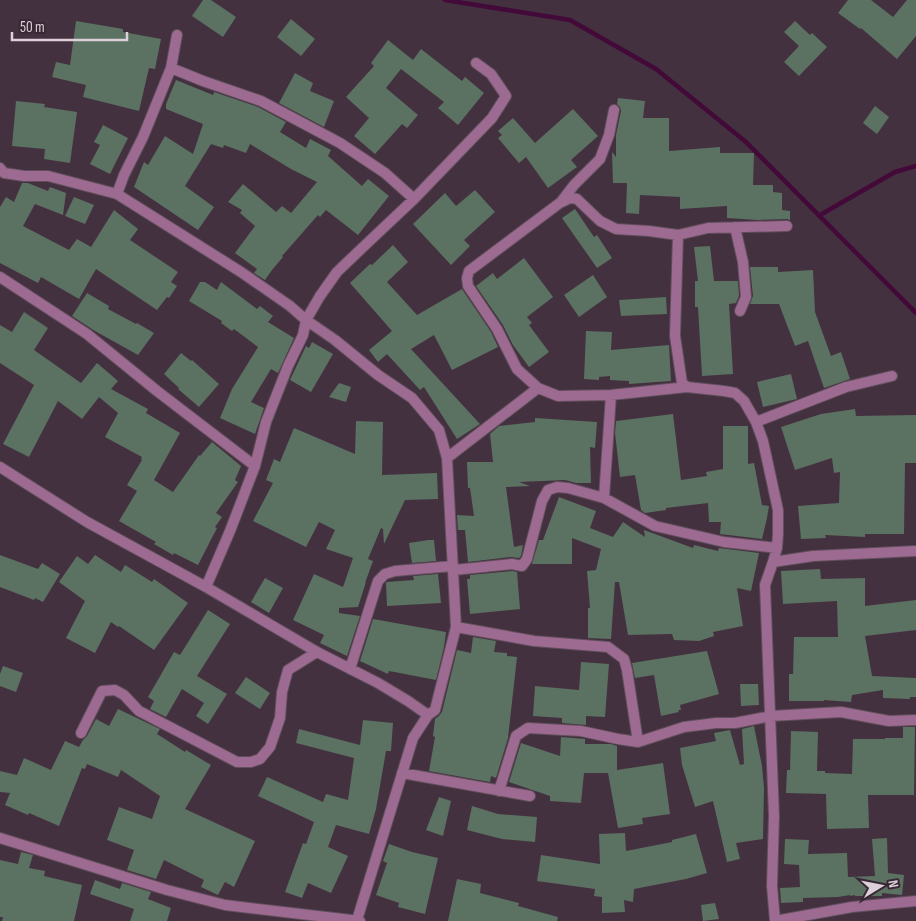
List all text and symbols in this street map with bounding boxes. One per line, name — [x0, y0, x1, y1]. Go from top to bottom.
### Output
scale bar — [12, 10, 128, 42]
text: 50 m — [20, 18, 45, 37]
north arrow — [856, 861, 906, 911]
text: N — [884, 879, 902, 889]

